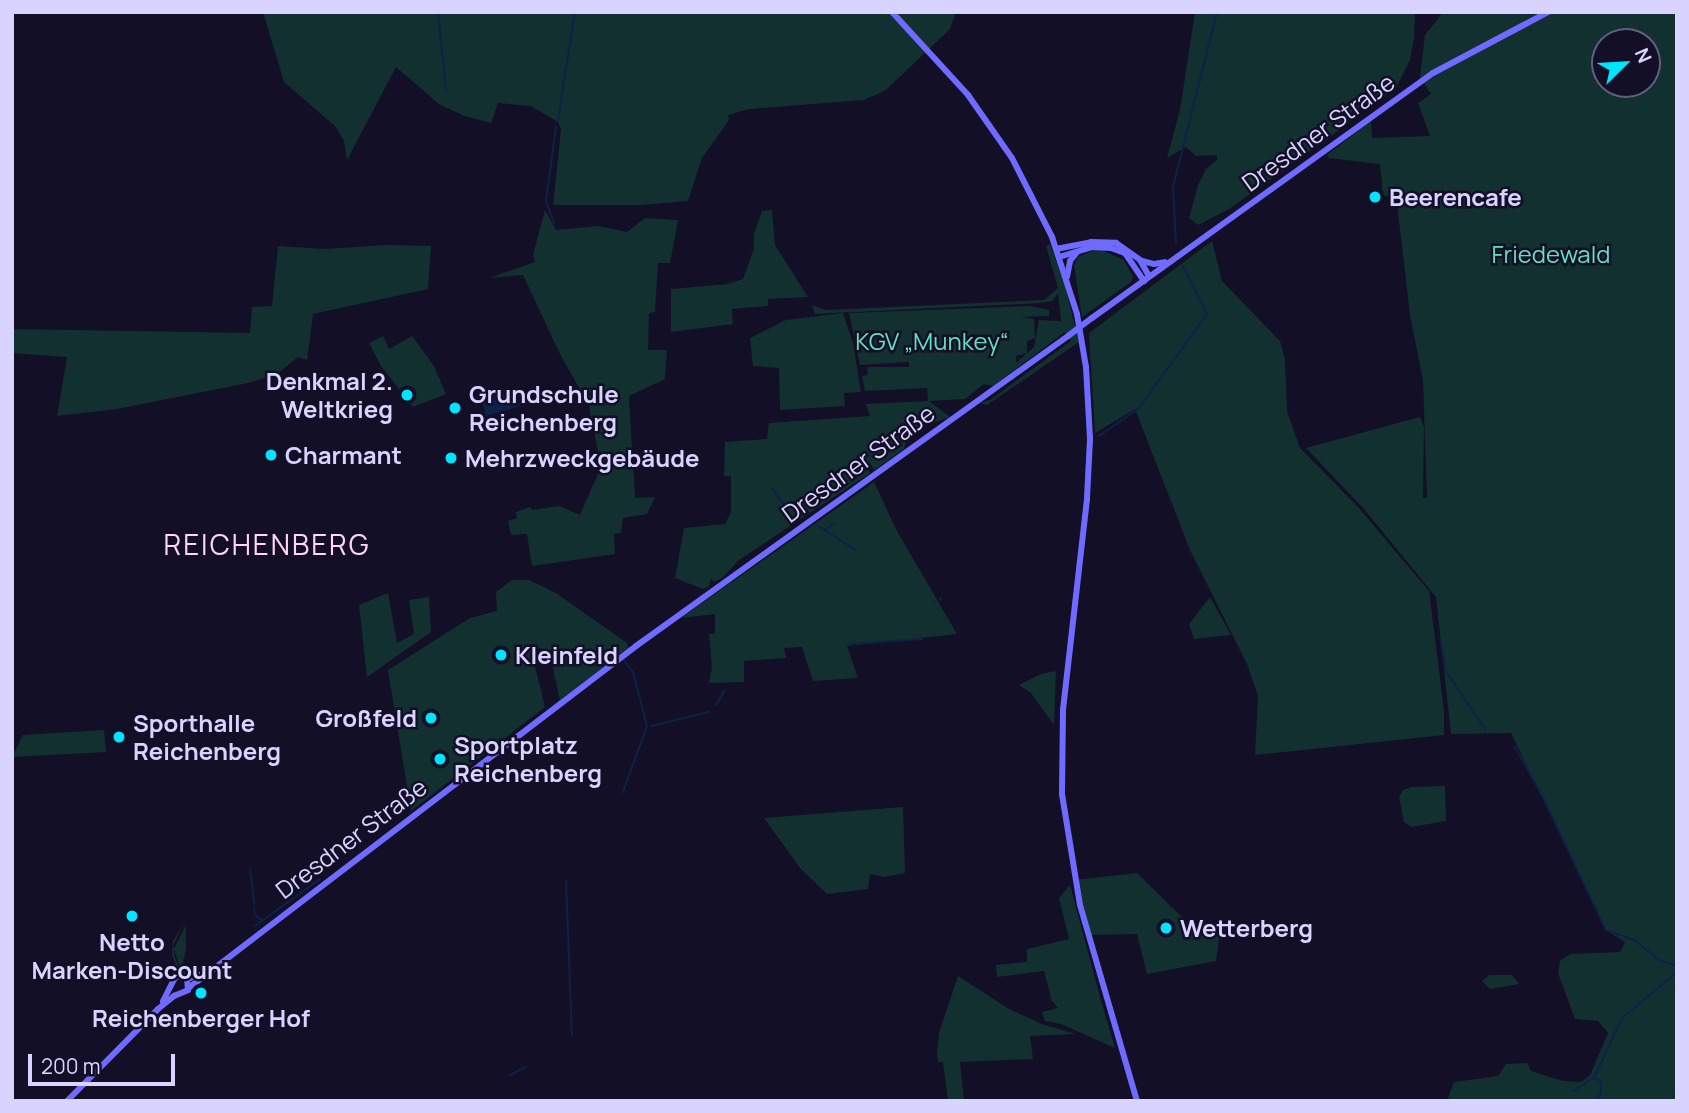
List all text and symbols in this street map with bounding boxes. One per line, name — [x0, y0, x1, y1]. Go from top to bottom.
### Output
north arrow — [1591, 28, 1661, 98]
text: N — [1629, 44, 1658, 67]
street label: Dresdner Straße — [1236, 67, 1400, 197]
place label: Beerencafe — [1389, 183, 1522, 211]
marker: Beerencafe — [1367, 189, 1383, 205]
park label: Friedewald — [1492, 240, 1610, 268]
park label: KGV „Munkey“ — [855, 327, 1009, 355]
place label: Denkmal 2. Weltkrieg — [266, 367, 393, 423]
place label: Grundschule Reichenberg — [469, 380, 619, 436]
marker: Denkmal 2. Weltkrieg — [399, 387, 415, 403]
street label: Dresdner Straße — [776, 398, 940, 528]
marker: Grundschule Reichenberg — [447, 400, 463, 416]
place label: Charmant — [285, 441, 402, 469]
place label: Mehrzweckgebäude — [465, 444, 699, 472]
marker: Charmant — [263, 447, 279, 463]
marker: Mehrzweckgebäude — [443, 450, 459, 466]
district label: REICHENBERG — [165, 527, 369, 561]
place label: Kleinfeld — [515, 641, 618, 669]
marker: Kleinfeld — [493, 647, 509, 663]
place label: Großfeld — [315, 704, 417, 732]
place label: Sporthalle Reichenberg — [133, 709, 281, 765]
marker: Großfeld — [423, 710, 439, 726]
marker: Sporthalle Reichenberg — [111, 729, 127, 745]
place label: Sportplatz Reichenberg — [454, 731, 602, 787]
marker: Sportplatz Reichenberg — [432, 751, 448, 767]
street label: Dresdner Straße — [270, 772, 432, 904]
marker: Netto Marken-Discount — [124, 908, 140, 924]
place label: Wetterberg — [1180, 914, 1313, 942]
marker: Wetterberg — [1158, 920, 1174, 936]
place label: Netto Marken-Discount — [31, 928, 233, 984]
marker: Reichenberger Hof — [193, 985, 209, 1001]
place label: Reichenberger Hof — [92, 1004, 310, 1032]
scale bar — [32, 1040, 178, 1084]
text: 200 m — [41, 1052, 101, 1080]

